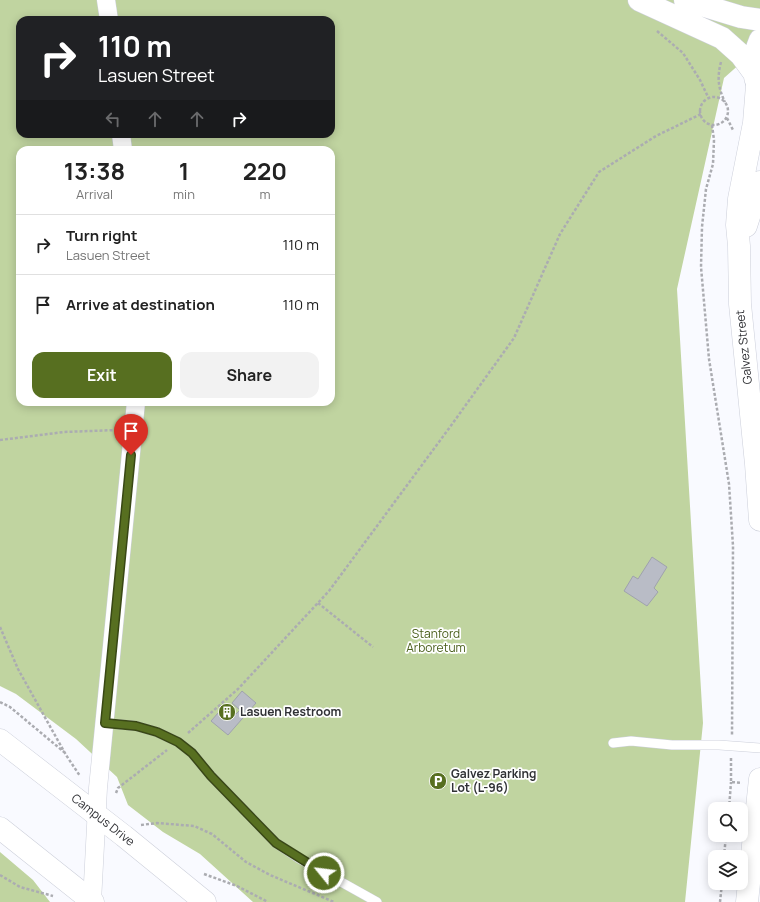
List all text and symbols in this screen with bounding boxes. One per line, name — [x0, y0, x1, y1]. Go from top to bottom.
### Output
text: 110 m — [98, 27, 172, 65]
icon: right — [32, 32, 84, 84]
text: Lasuen Street — [98, 63, 215, 87]
icon: left — [102, 108, 124, 130]
icon: ahead — [144, 108, 166, 130]
icon: ahead — [186, 108, 208, 130]
icon: right — [228, 108, 250, 130]
text: 13:38 — [64, 154, 125, 187]
text: 1 — [179, 154, 189, 187]
text: 220 — [243, 154, 287, 187]
text: Arrival — [76, 185, 113, 203]
text: min — [173, 185, 195, 203]
text: m — [259, 185, 270, 203]
text: Turn right — [66, 225, 137, 246]
icon: right — [32, 234, 54, 256]
text: 110 m — [282, 234, 319, 255]
text: Lasuen Street — [66, 246, 150, 264]
icon: arrive — [32, 294, 54, 316]
text: Arrive at destination — [66, 294, 215, 315]
text: 110 m — [282, 294, 319, 315]
street label: Galvez Street — [731, 309, 756, 385]
button: Exit — [32, 352, 172, 398]
button: Share — [180, 352, 319, 398]
pin — [114, 414, 148, 455]
icon: arrive — [120, 420, 142, 442]
park label: Stanford Arboretum — [406, 625, 466, 656]
building icon: Lasuen Restroom — [217, 702, 237, 722]
place label: Lasuen Restroom — [240, 703, 342, 720]
place label: Galvez Parking Lot (L-96) — [451, 765, 536, 796]
parking icon: Galvez Parking Lot (L-96) — [428, 771, 448, 791]
street label: Campus Drive — [68, 789, 139, 850]
map controls — [708, 802, 748, 890]
button: search — [708, 802, 748, 842]
button: layers — [708, 850, 748, 890]
position arrow — [303, 852, 345, 894]

